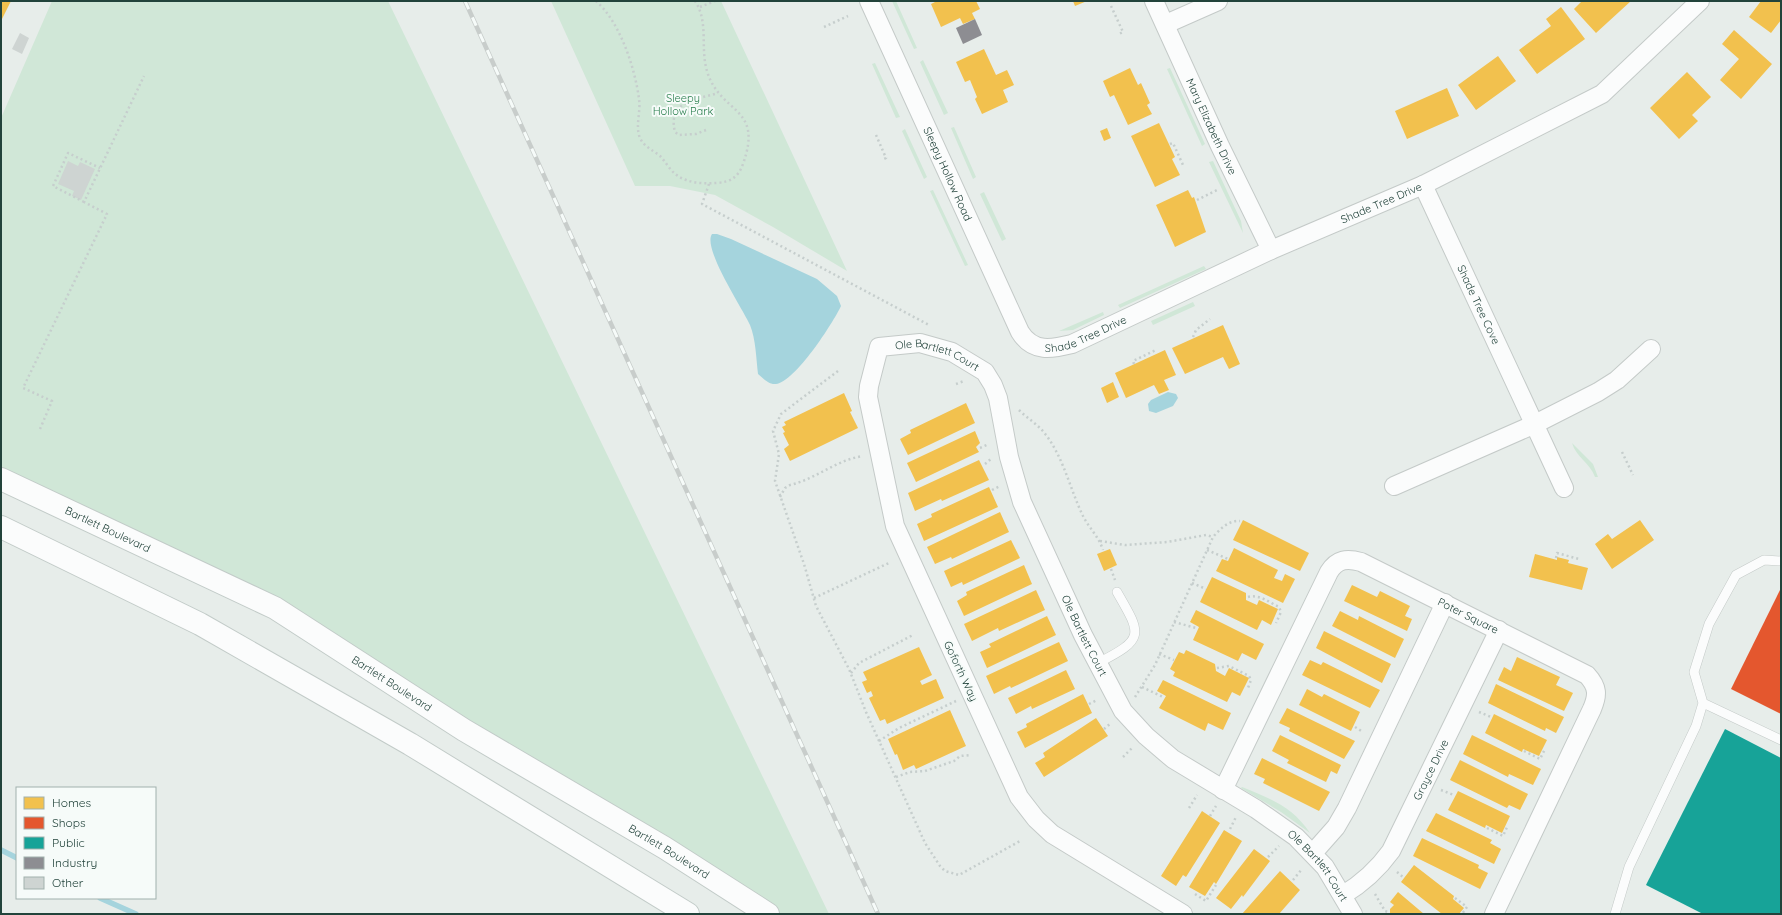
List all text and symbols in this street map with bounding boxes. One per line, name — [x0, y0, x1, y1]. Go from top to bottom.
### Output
street label: Mary Elizabeth Drive — [1183, 76, 1240, 177]
park label: Sleepy Hollow Park — [653, 91, 713, 118]
street label: Sleepy Hollow Road — [920, 125, 975, 223]
street label: Shade Tree Drive — [1338, 179, 1424, 226]
street label: Shade Tree Cove — [1454, 263, 1503, 347]
street label: Shade Tree Drive — [1045, 312, 1129, 355]
street label: Ole Bartlett Court — [894, 336, 982, 374]
street label: Bartlett Boulevard — [63, 503, 153, 555]
street label: Ole Bartlett Court — [1059, 593, 1111, 679]
street label: Poter Square — [1435, 595, 1501, 637]
street label: Goforth Way — [941, 639, 981, 703]
street label: Bartlett Boulevard — [349, 652, 435, 715]
street label: Grayce Drive — [1410, 737, 1452, 803]
legend — [16, 787, 156, 899]
text: Homes — [52, 795, 92, 810]
text: Shops — [52, 815, 86, 830]
street label: Bartlett Boulevard — [626, 821, 712, 882]
street label: Ole Bartlett Court — [1285, 826, 1351, 904]
text: Public — [52, 835, 85, 850]
text: Industry — [52, 855, 97, 870]
text: Other — [52, 875, 84, 890]

